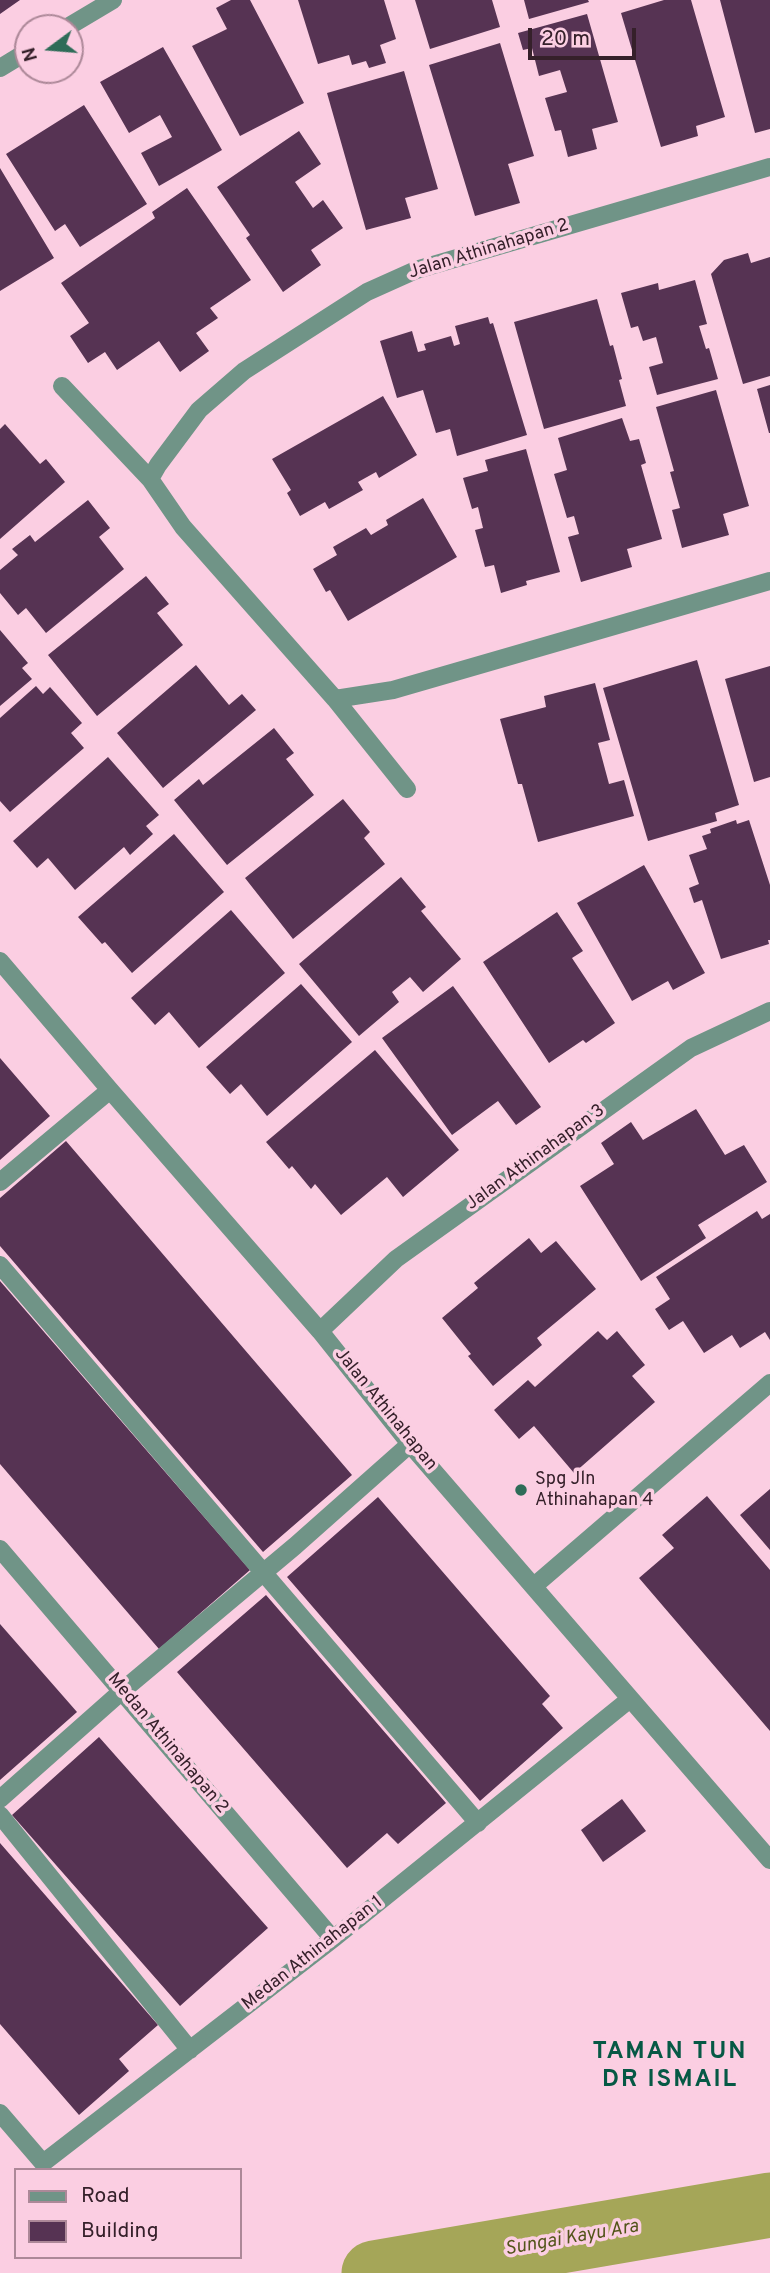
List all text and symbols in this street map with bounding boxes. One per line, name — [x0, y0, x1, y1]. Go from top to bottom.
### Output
north arrow — [14, 14, 84, 84]
scale bar — [532, 14, 640, 58]
text: 20 m — [541, 26, 590, 53]
text: N — [17, 44, 44, 64]
street label: Jalan Athinahapan 2 — [406, 215, 572, 285]
street label: Jalan Athinahapan 3 — [462, 1100, 610, 1216]
street label: Jalan Athinahapan — [329, 1344, 441, 1476]
place label: Spg Jln Athinahapan 4 — [535, 1469, 653, 1512]
marker: Spg Jln Athinahapan 4 — [513, 1482, 529, 1498]
street label: Medan Athinahapan 2 — [102, 1669, 232, 1819]
street label: Medan Athinahapan 1 — [238, 1892, 388, 2016]
district label: TAMAN TUN DR ISMAIL — [594, 2039, 746, 2095]
legend — [14, 2168, 242, 2259]
text: Road — [81, 2183, 130, 2210]
water label: Sungai Kayu Ara — [503, 2216, 641, 2262]
text: Building — [81, 2218, 159, 2245]

